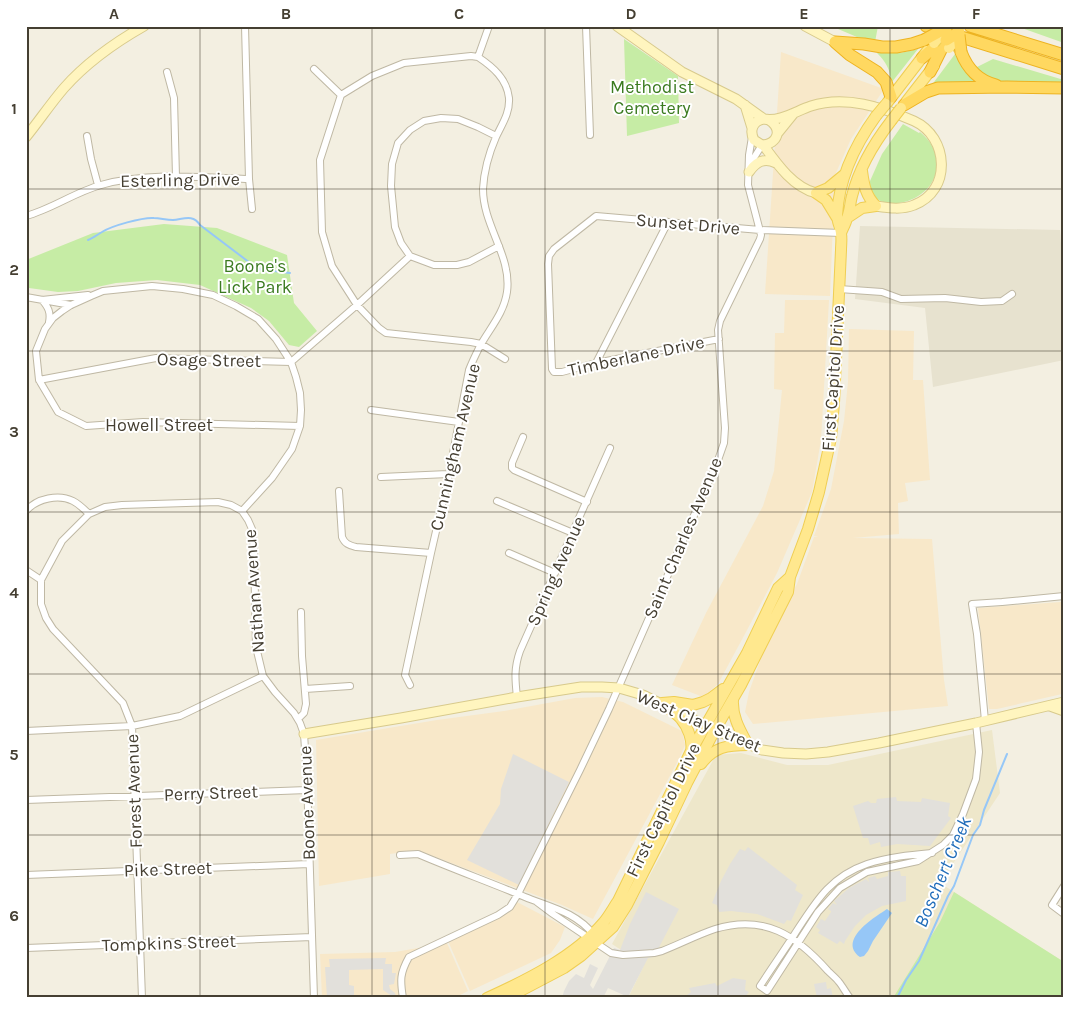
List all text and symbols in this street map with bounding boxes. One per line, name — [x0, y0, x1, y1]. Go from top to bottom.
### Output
text: A — [109, 4, 119, 23]
text: B — [281, 4, 291, 23]
text: C — [454, 4, 464, 23]
text: D — [626, 4, 637, 23]
text: E — [799, 4, 809, 23]
text: F — [972, 4, 981, 23]
park label: Methodist Cemetery — [610, 76, 694, 119]
text: 1 — [11, 99, 17, 118]
street label: Esterling Drive — [120, 168, 240, 192]
street label: Sunset Drive — [635, 208, 741, 240]
park label: Boone's Lick Park — [218, 255, 292, 298]
text: 2 — [9, 260, 19, 279]
street label: First Capitol Drive — [817, 304, 849, 452]
street label: Timberlane Drive — [566, 331, 706, 381]
street label: Osage Street — [157, 348, 261, 372]
street label: Cunningham Avenue — [425, 361, 485, 533]
street label: Howell Street — [105, 414, 213, 436]
text: 3 — [9, 422, 19, 441]
street label: Saint Charles Avenue — [639, 454, 727, 622]
street label: Spring Avenue — [522, 513, 590, 629]
street label: Nathan Avenue — [239, 528, 269, 654]
text: 4 — [9, 583, 19, 602]
street label: West Clay Street — [633, 685, 765, 757]
street label: Forest Avenue — [121, 734, 147, 848]
street label: First Capitol Drive — [621, 739, 705, 881]
text: 5 — [9, 745, 19, 764]
street label: Boone Avenue — [294, 745, 320, 861]
street label: Perry Street — [163, 780, 259, 806]
water label: Boschert Creek — [910, 813, 976, 931]
street label: Pike Street — [123, 856, 213, 882]
text: 6 — [9, 906, 19, 925]
street label: Tompkins Street — [102, 930, 237, 956]

